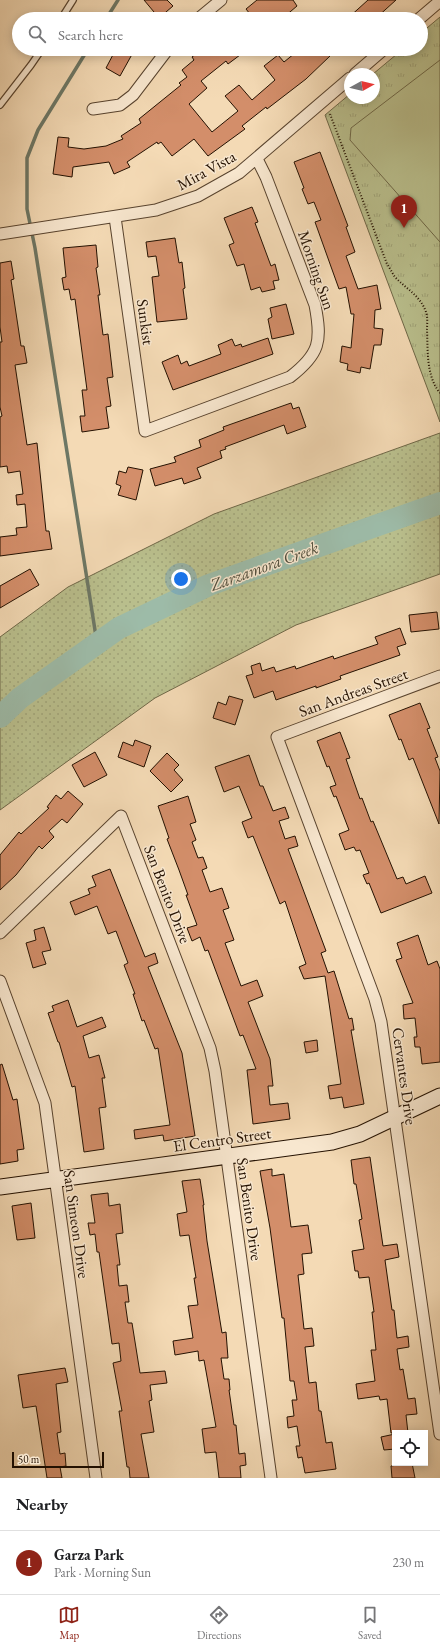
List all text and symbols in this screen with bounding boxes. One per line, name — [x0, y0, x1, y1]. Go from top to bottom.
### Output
search box — [12, 12, 428, 56]
icon: search — [26, 23, 48, 45]
text: Search here — [58, 25, 123, 44]
north arrow — [344, 68, 380, 104]
street label: Mira Vista — [173, 145, 240, 195]
pin: 1 — [391, 195, 417, 228]
street label: Morning Sun — [293, 228, 340, 313]
street label: Sunkist — [132, 298, 159, 346]
water label: Zarzamora Creek — [206, 536, 321, 596]
your location — [171, 569, 191, 589]
street label: San Andreas Street — [296, 663, 411, 722]
street label: San Benito Drive — [139, 842, 196, 946]
street label: Cervantes Drive — [387, 1026, 422, 1126]
street label: El Centro Street — [172, 1122, 272, 1157]
street label: San Benito Drive — [232, 1156, 267, 1262]
street label: San Simeon Drive — [59, 1169, 94, 1280]
map controls — [392, 1430, 428, 1466]
button: locate — [392, 1430, 428, 1466]
scale bar — [12, 1450, 104, 1469]
text: 50 m — [18, 1452, 39, 1466]
text: Nearby — [16, 1493, 68, 1515]
text: Garza Park — [54, 1545, 124, 1564]
text: 1 — [26, 1554, 32, 1571]
text: 230 m — [393, 1554, 424, 1571]
text: Park · Morning Sun — [54, 1564, 151, 1581]
tab: Map — [58, 1604, 80, 1642]
tab: Directions — [197, 1604, 241, 1642]
tab: Saved — [358, 1604, 382, 1642]

